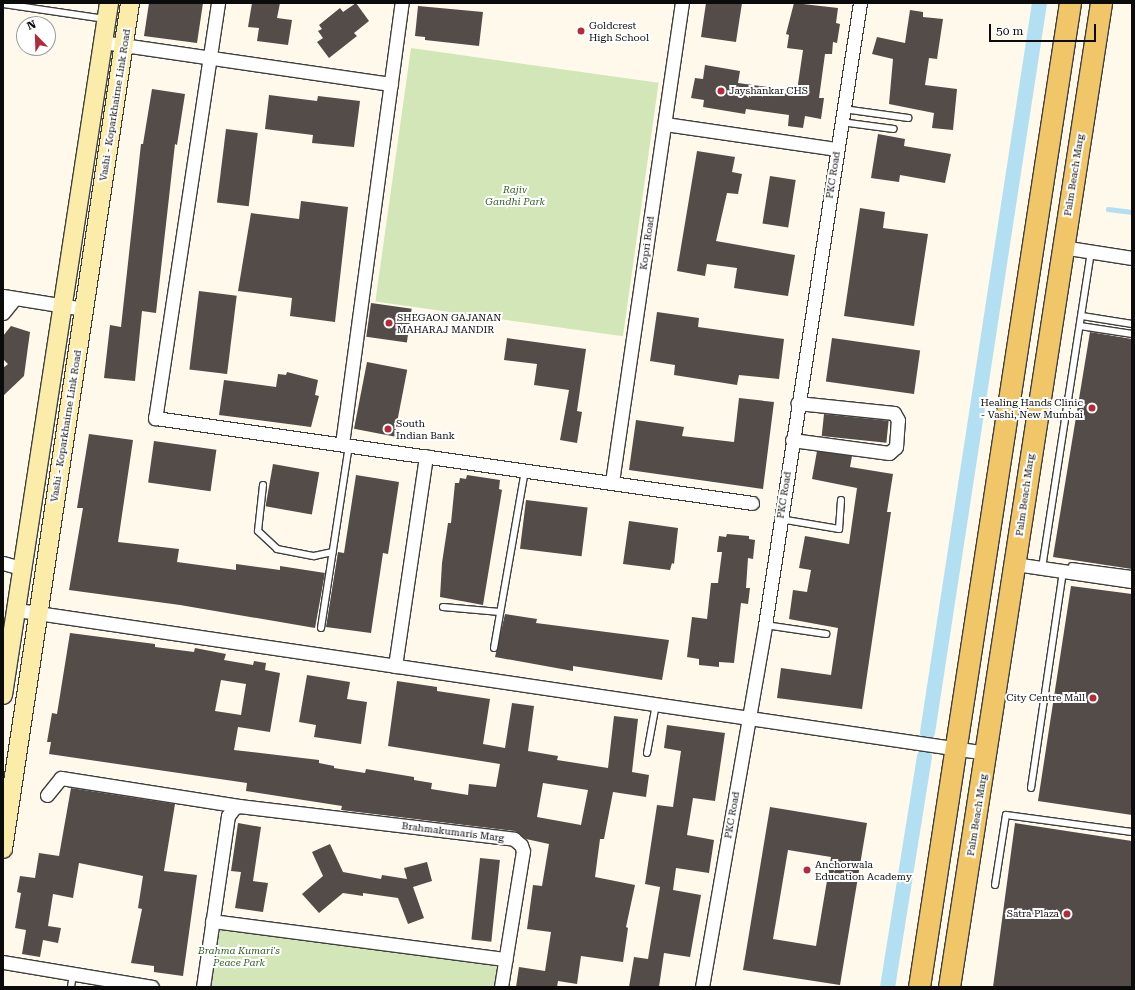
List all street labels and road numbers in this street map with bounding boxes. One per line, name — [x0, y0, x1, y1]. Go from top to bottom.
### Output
street label: Vashi - Koparkhairne Link Road — [97, 28, 133, 182]
street label: Palm Beach Marg — [1062, 133, 1086, 217]
street label: PKC Road — [823, 151, 843, 199]
street label: Kopri Road — [637, 215, 657, 271]
street label: Vashi - Koparkhairne Link Road — [48, 349, 84, 503]
street label: Palm Beach Marg — [1013, 453, 1037, 537]
street label: PKC Road — [774, 471, 794, 519]
street label: Palm Beach Marg — [965, 773, 989, 857]
street label: PKC Road — [722, 791, 742, 839]
street label: Brahmakumaris Marg — [401, 820, 505, 844]

